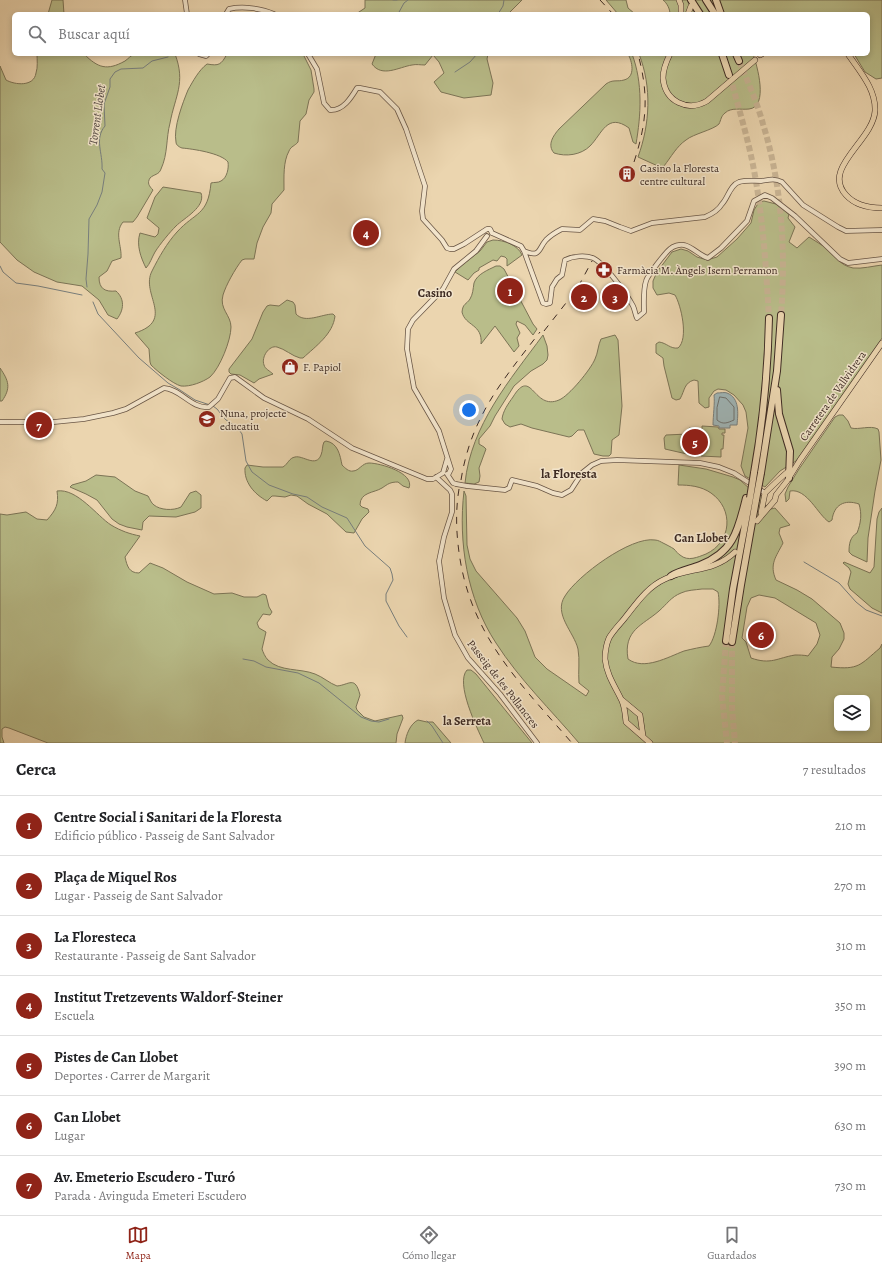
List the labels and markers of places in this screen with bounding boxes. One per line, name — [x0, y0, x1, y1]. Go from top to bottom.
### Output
place label: Casino la Floresta centre cultural — [640, 161, 720, 189]
building icon: Casino la Floresta centre cultural — [617, 164, 637, 184]
pin: 4 — [353, 218, 379, 248]
pharmacy icon: Farmàcia M. Àngels Isern Perramon — [594, 260, 614, 280]
place label: Farmàcia M. Àngels Isern Perramon — [617, 263, 778, 278]
pin: 1 — [497, 276, 523, 306]
pin: 2 — [571, 282, 597, 312]
pin: 3 — [602, 282, 628, 312]
shop icon: F. Papiol — [280, 357, 300, 377]
place label: F. Papiol — [303, 360, 341, 375]
place label: Nuna, projecte educatiu — [220, 406, 287, 434]
school or university icon: Nuna, projecte educatiu — [197, 409, 217, 429]
pin: 7 — [26, 410, 52, 440]
pin: 5 — [682, 427, 708, 457]
pin: 6 — [748, 620, 774, 650]

